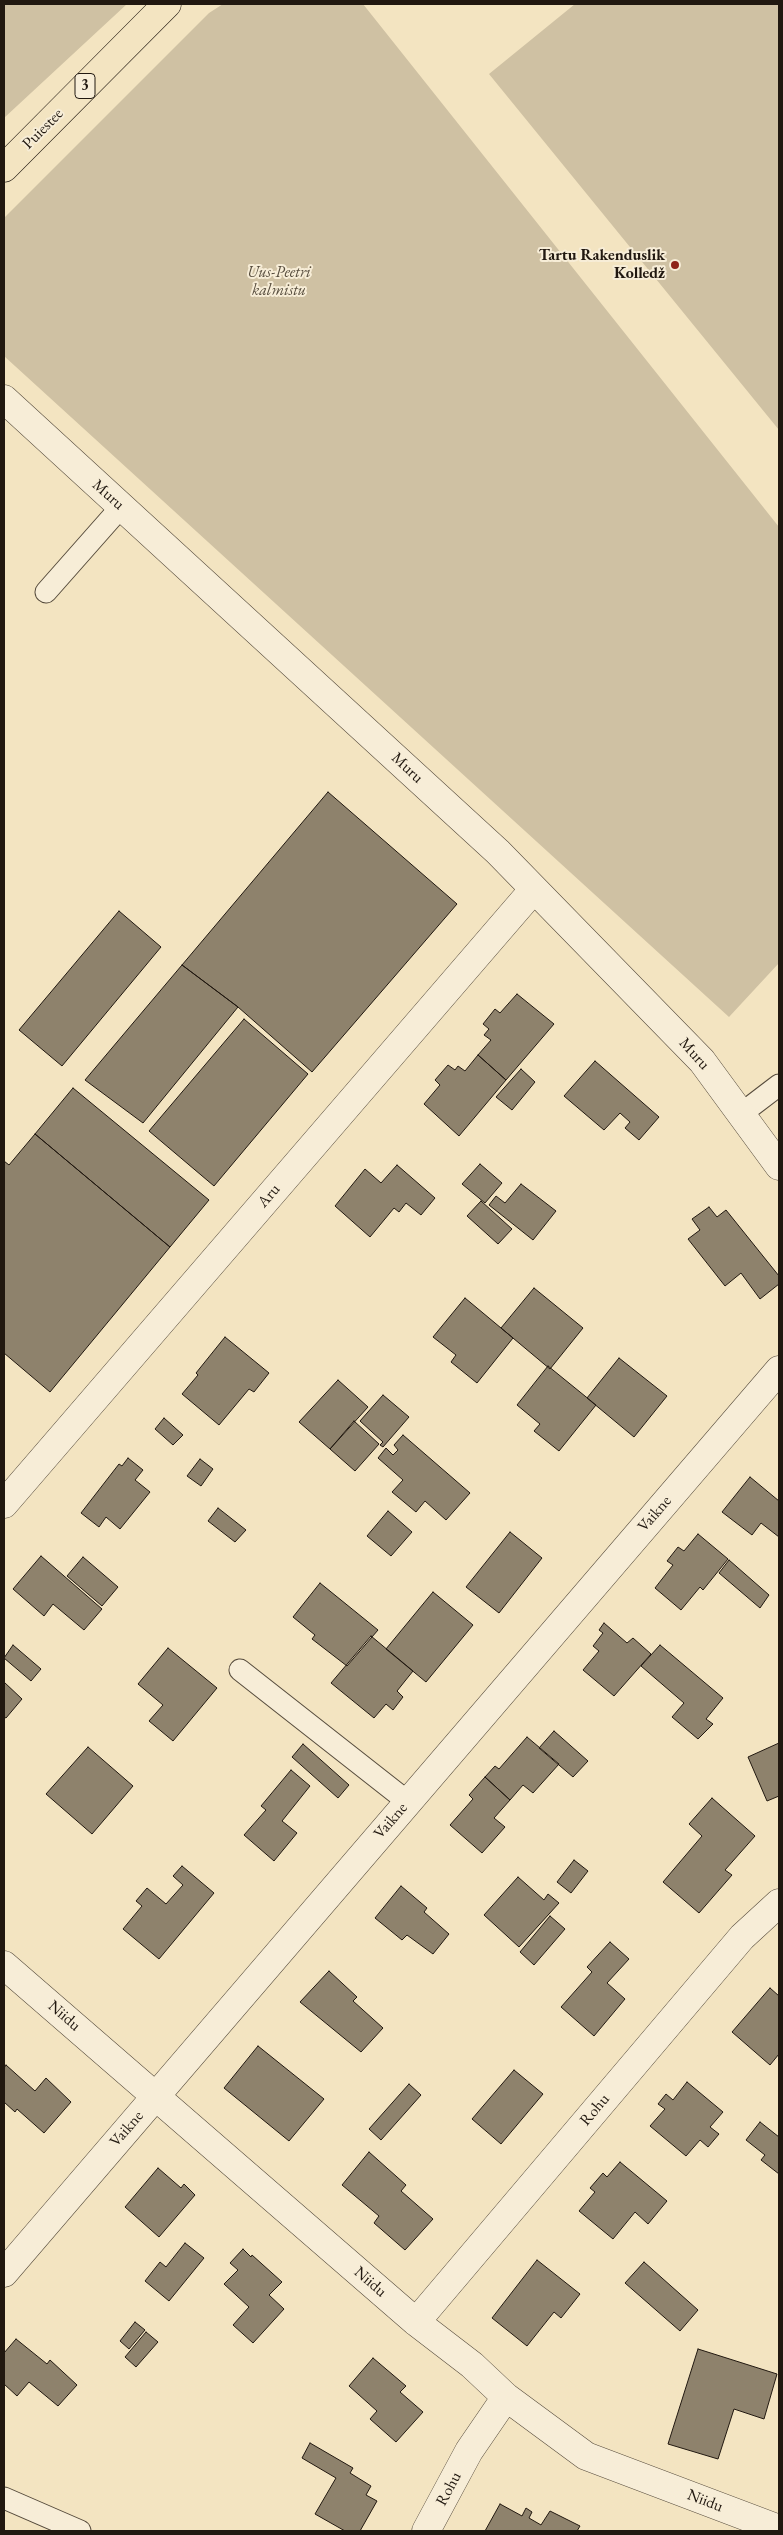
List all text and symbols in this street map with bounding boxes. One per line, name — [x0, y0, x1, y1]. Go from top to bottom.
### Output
road number: 3 — [75, 74, 95, 98]
street label: Puiestee — [19, 105, 67, 153]
place label: Tartu Rakenduslik Kolledž — [539, 246, 665, 284]
marker: Tartu Rakenduslik Kolledž — [669, 259, 681, 271]
park label: Uus-Peetri kalmistu — [247, 263, 311, 301]
street label: Muru — [88, 476, 128, 514]
street label: Muru — [387, 748, 427, 788]
street label: Muru — [675, 1034, 713, 1074]
street label: Aru — [254, 1180, 284, 1212]
street label: Vaikne — [634, 1492, 676, 1536]
street label: Vaikne — [370, 1799, 412, 1843]
street label: Niidu — [44, 1997, 84, 2035]
street label: Rohu — [576, 2090, 614, 2130]
street label: Vaikne — [106, 2107, 148, 2151]
street label: Niidu — [350, 2263, 390, 2301]
street label: Rohu — [432, 2469, 466, 2509]
street label: Niidu — [684, 2485, 726, 2517]

